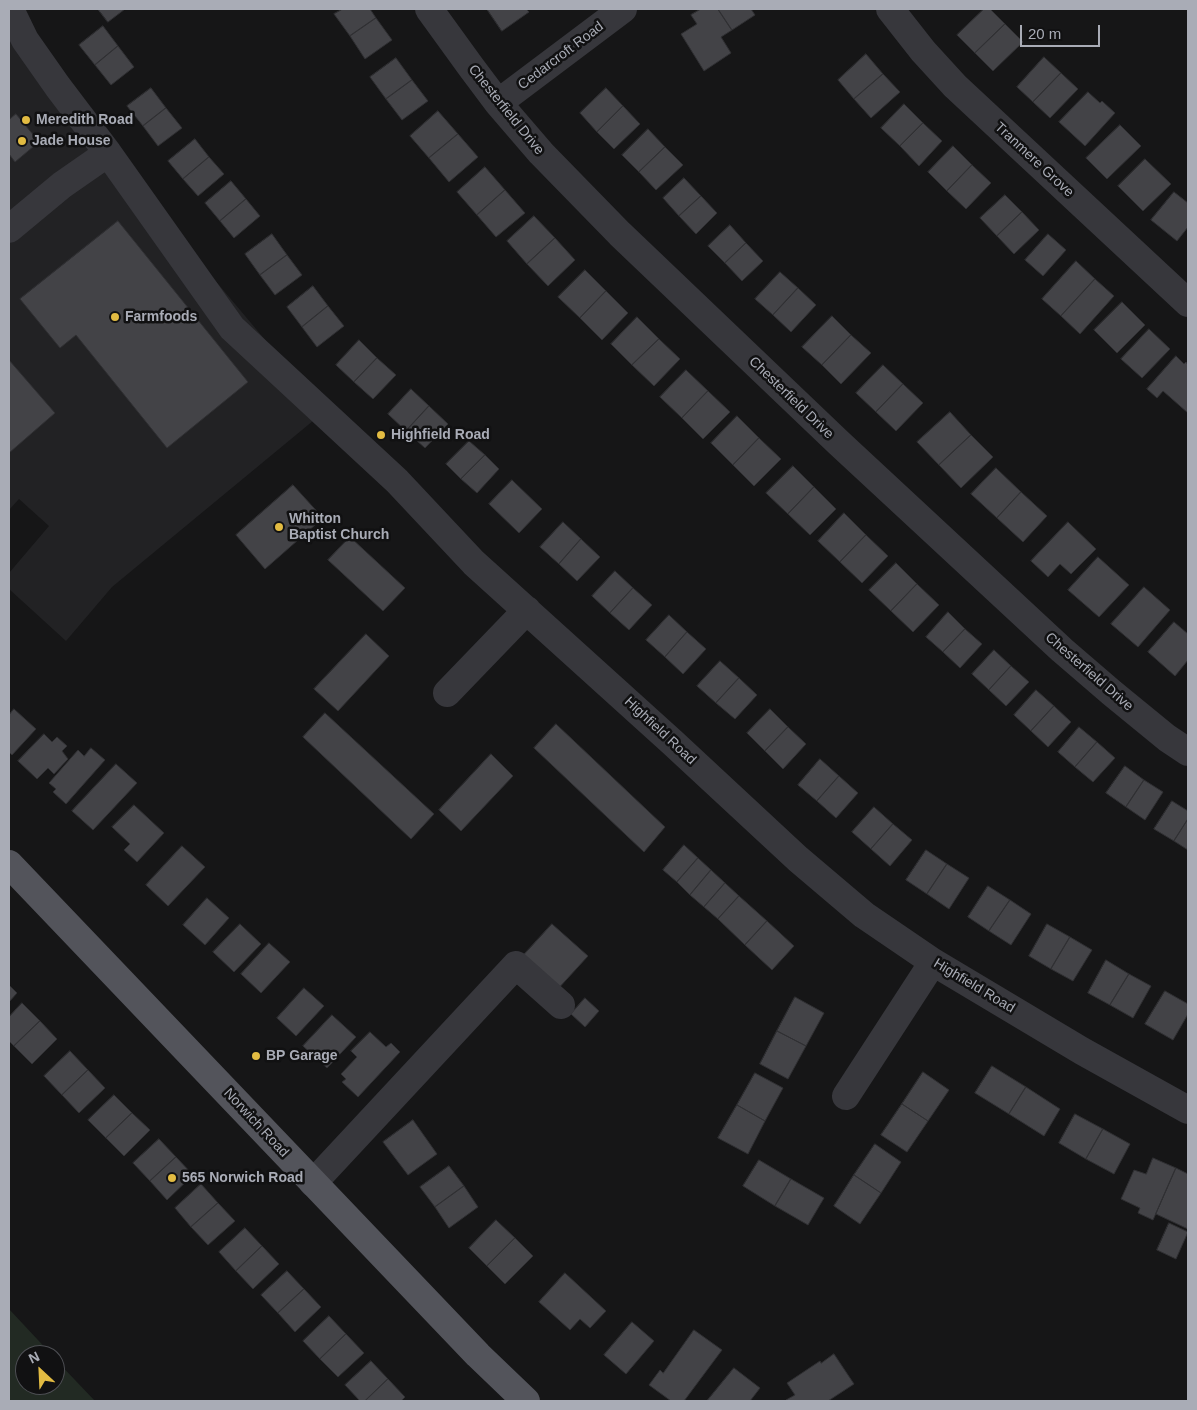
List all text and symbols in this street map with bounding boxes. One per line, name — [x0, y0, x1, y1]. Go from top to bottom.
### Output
scale bar — [1022, 15, 1102, 47]
street label: Cedarcroft Road — [515, 18, 607, 94]
text: 20 m — [1028, 25, 1061, 42]
street label: Chesterfield Drive — [464, 61, 548, 159]
place label: Meredith Road — [36, 112, 133, 128]
marker: Meredith Road — [20, 114, 32, 126]
street label: Tranmere Grove — [991, 119, 1077, 201]
place label: Jade House — [32, 133, 111, 149]
marker: Jade House — [16, 135, 28, 147]
place label: Farmfoods — [125, 309, 197, 325]
marker: Farmfoods — [109, 311, 121, 323]
street label: Chesterfield Drive — [745, 353, 837, 443]
place label: Highfield Road — [391, 427, 490, 443]
marker: Highfield Road — [375, 429, 387, 441]
place label: Whitton Baptist Church — [289, 511, 389, 544]
marker: Whitton Baptist Church — [273, 521, 285, 533]
street label: Chesterfield Drive — [1042, 629, 1136, 715]
street label: Highfield Road — [621, 694, 699, 768]
street label: Highfield Road — [930, 955, 1018, 1017]
place label: BP Garage — [266, 1048, 338, 1064]
marker: BP Garage — [250, 1050, 262, 1062]
street label: Norwich Road — [220, 1085, 292, 1161]
place label: 565 Norwich Road — [182, 1170, 303, 1186]
marker: 565 Norwich Road — [166, 1172, 178, 1184]
north arrow — [15, 1345, 65, 1395]
text: N — [26, 1348, 42, 1367]

